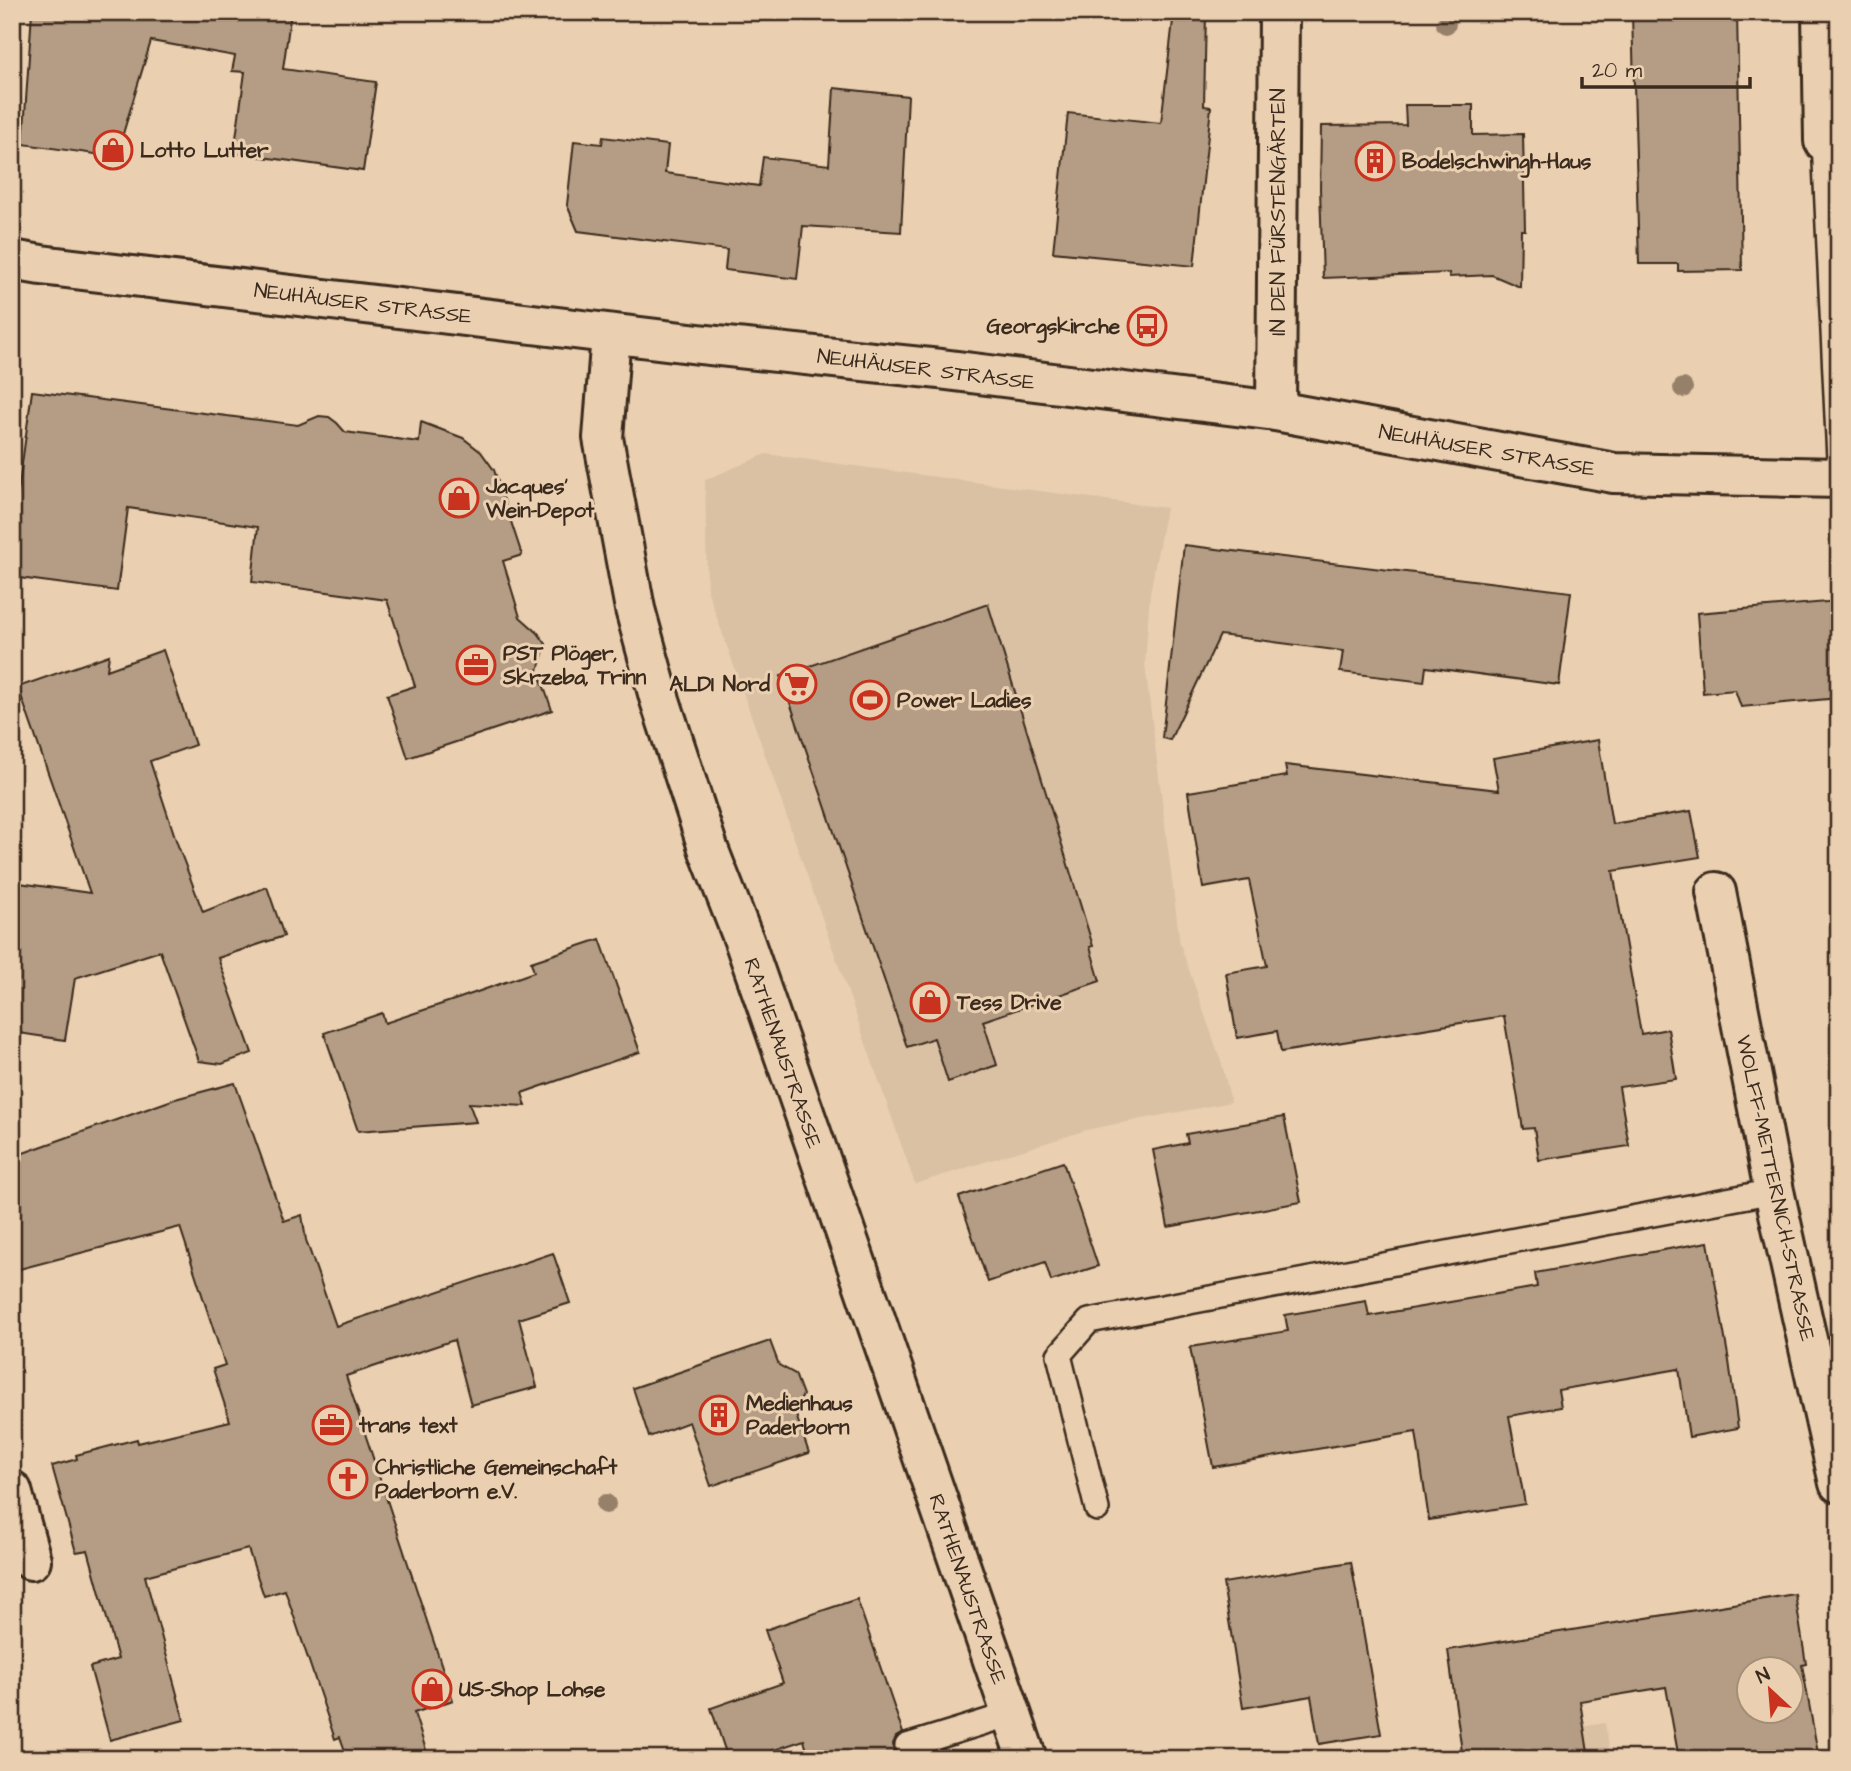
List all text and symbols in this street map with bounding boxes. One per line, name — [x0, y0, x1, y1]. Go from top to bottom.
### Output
scale bar — [1582, 46, 1750, 90]
text: 20 m — [1592, 56, 1643, 85]
street label: IN DEN FÜRSTENGÄRTEN — [1264, 88, 1293, 336]
shop icon: Lotto Lutter — [92, 129, 134, 171]
place label: Lotto Lutter — [140, 136, 269, 165]
building icon: Bodelschwingh-Haus — [1354, 140, 1396, 182]
place label: Bodelschwingh-Haus — [1402, 147, 1592, 178]
street label: NEUHÄUSER STRASSE — [252, 276, 474, 331]
bus stop icon: Georgskirche — [1126, 305, 1168, 347]
place label: Georgskirche — [987, 312, 1121, 343]
street label: NEUHÄUSER STRASSE — [815, 342, 1037, 397]
street label: NEUHÄUSER STRASSE — [1377, 417, 1598, 484]
place label: Jacques’ Wein-Depot — [485, 472, 595, 526]
shop icon: Jacques’ Wein-Depot — [438, 477, 480, 519]
place label: PST Plöger, Skrzeba, Trinn — [502, 639, 647, 692]
office icon: PST Plöger, Skrzeba, Trinn — [455, 644, 497, 686]
supermarket icon: ALDI Nord — [776, 663, 818, 705]
place label: ALDI Nord — [669, 670, 770, 699]
sports icon: Power Ladies — [849, 679, 891, 721]
place label: Power Ladies — [897, 686, 1032, 715]
street label: RATHENAUSTRASSE — [736, 954, 829, 1153]
shop icon: Tess Drive — [909, 981, 951, 1023]
place label: Tess Drive — [956, 988, 1062, 1017]
street label: WOLFF-METTERNICH-STRASSE — [1729, 1032, 1822, 1344]
place label: Medienhaus Paderborn — [746, 1389, 853, 1442]
building icon: Medienhaus Paderborn — [698, 1394, 740, 1436]
office icon: trans text — [311, 1404, 353, 1446]
place label: trans text — [358, 1411, 458, 1440]
place label: Christliche Gemeinschaft Paderborn e.V. — [375, 1453, 618, 1506]
church icon: Christliche Gemeinschaft Paderborn e.V. — [327, 1458, 369, 1500]
street label: RATHENAUSTRASSE — [921, 1490, 1014, 1689]
north arrow — [1736, 1656, 1806, 1726]
text: N — [1752, 1661, 1775, 1691]
shop icon: US-Shop Lohse — [411, 1668, 453, 1710]
place label: US-Shop Lohse — [459, 1675, 606, 1705]

